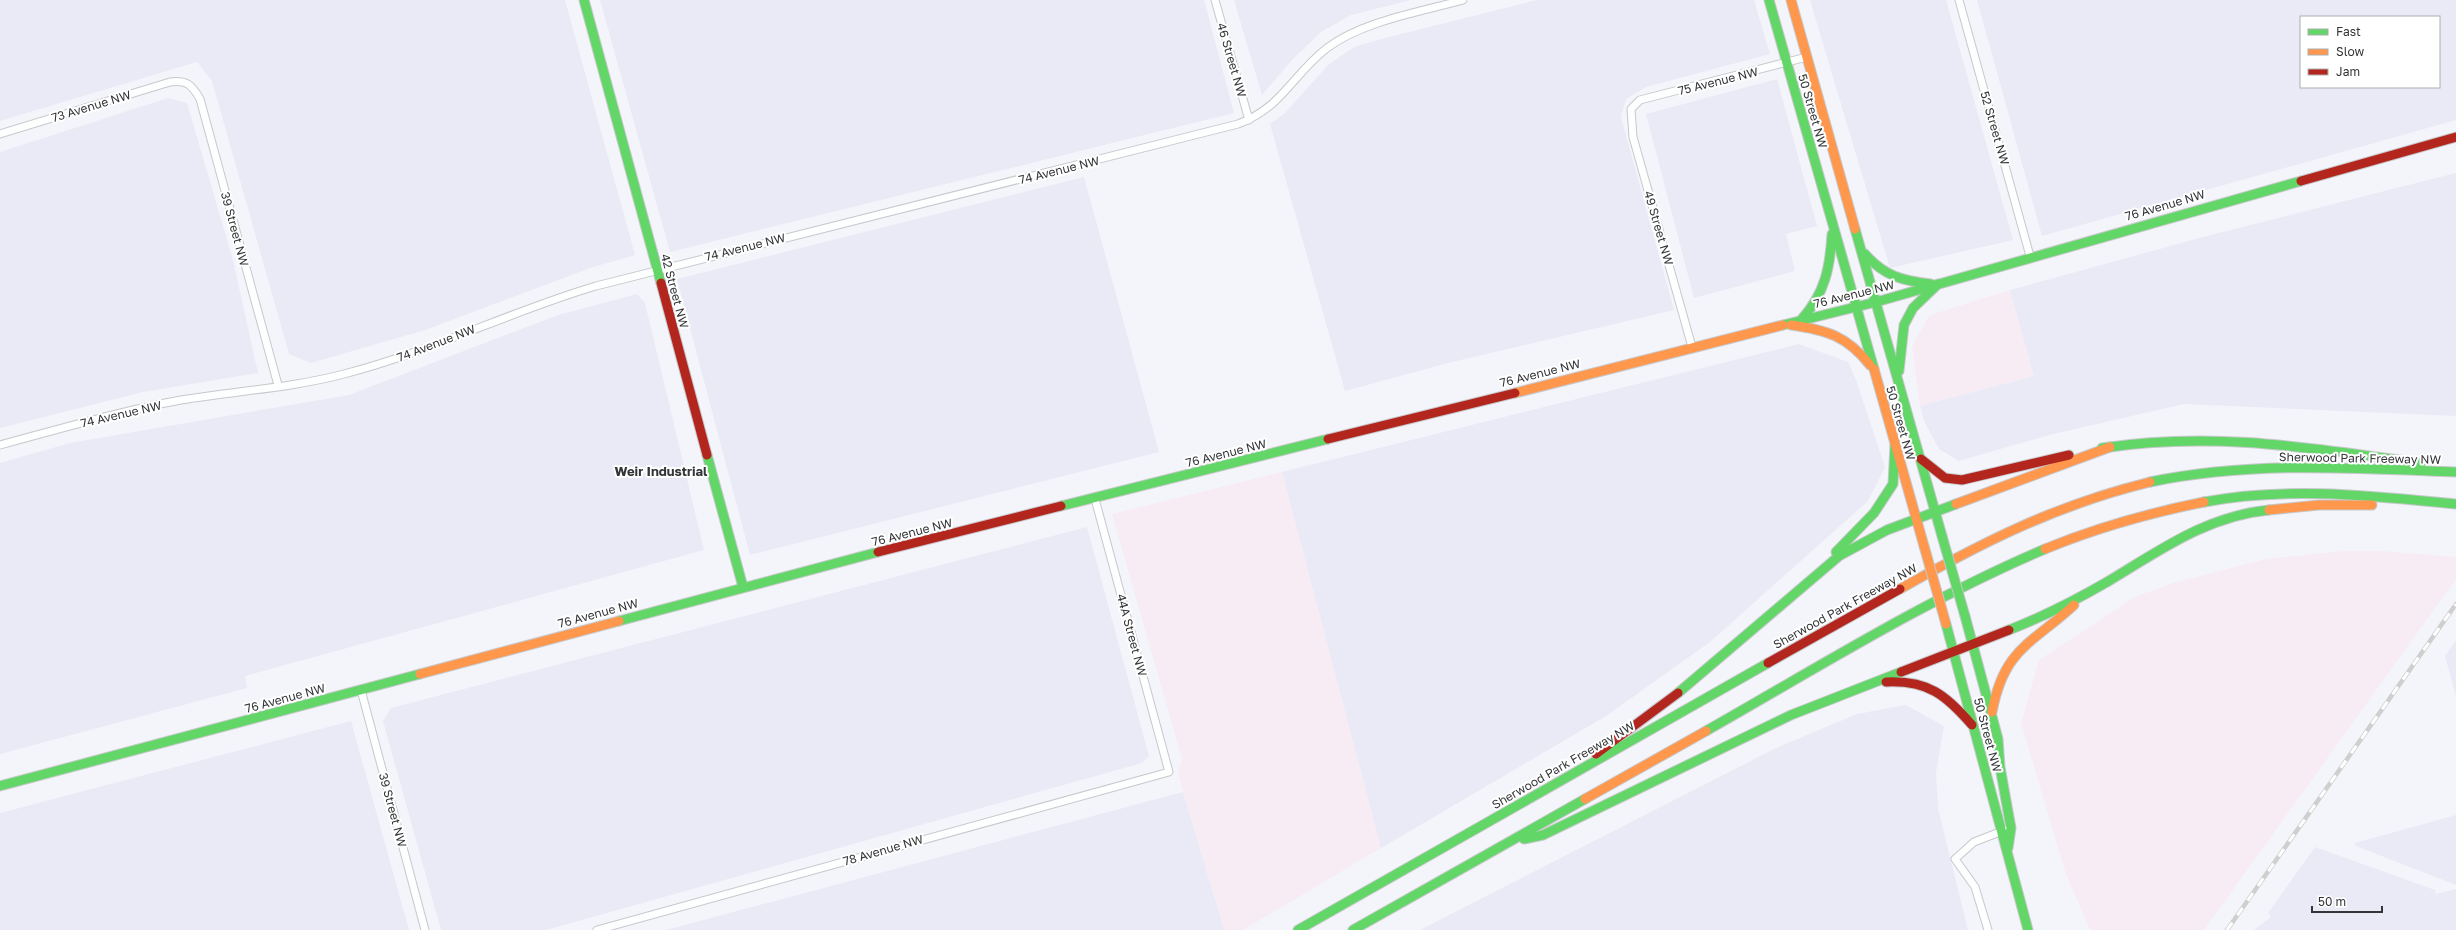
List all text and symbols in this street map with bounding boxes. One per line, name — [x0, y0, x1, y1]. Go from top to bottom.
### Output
legend — [2300, 16, 2440, 88]
street label: 46 Street NW — [1214, 21, 1250, 99]
text: Fast — [2336, 24, 2361, 39]
text: Slow — [2336, 44, 2364, 59]
street label: 75 Avenue NW — [1676, 64, 1760, 98]
text: Jam — [2336, 64, 2360, 79]
street label: 50 Street NW — [1795, 72, 1831, 150]
street label: 73 Avenue NW — [49, 87, 133, 125]
street label: 52 Street NW — [1977, 89, 2013, 167]
street label: 74 Avenue NW — [1017, 153, 1101, 187]
street label: 76 Avenue NW — [2123, 186, 2207, 224]
street label: 49 Street NW — [1641, 189, 1677, 267]
street label: 39 Street NW — [218, 190, 252, 268]
street label: 74 Avenue NW — [703, 230, 787, 264]
street label: 42 Street NW — [658, 252, 692, 330]
street label: 76 Avenue NW — [1812, 277, 1896, 311]
street label: 74 Avenue NW — [395, 321, 478, 365]
street label: 76 Avenue NW — [1498, 356, 1582, 390]
street label: 50 Street NW — [1883, 384, 1919, 462]
street label: 74 Avenue NW — [79, 397, 163, 431]
street label: 76 Avenue NW — [1184, 436, 1268, 470]
street label: Sherwood Park Freeway NW — [2279, 449, 2442, 467]
district label: Weir Industrial — [615, 463, 708, 479]
street label: 76 Avenue NW — [870, 515, 954, 549]
street label: Sherwood Park Freeway NW — [1770, 560, 1920, 652]
street label: 44A Street NW — [1114, 592, 1150, 678]
street label: 76 Avenue NW — [556, 595, 640, 631]
street label: 76 Avenue NW — [243, 680, 327, 716]
street label: 50 Street NW — [1971, 696, 2005, 774]
street label: Sherwood Park Freeway NW — [1489, 718, 1637, 812]
street label: 39 Street NW — [376, 771, 410, 849]
street label: 78 Avenue NW — [841, 831, 925, 869]
scale bar — [2312, 888, 2382, 914]
text: 50 m — [2318, 894, 2346, 909]

